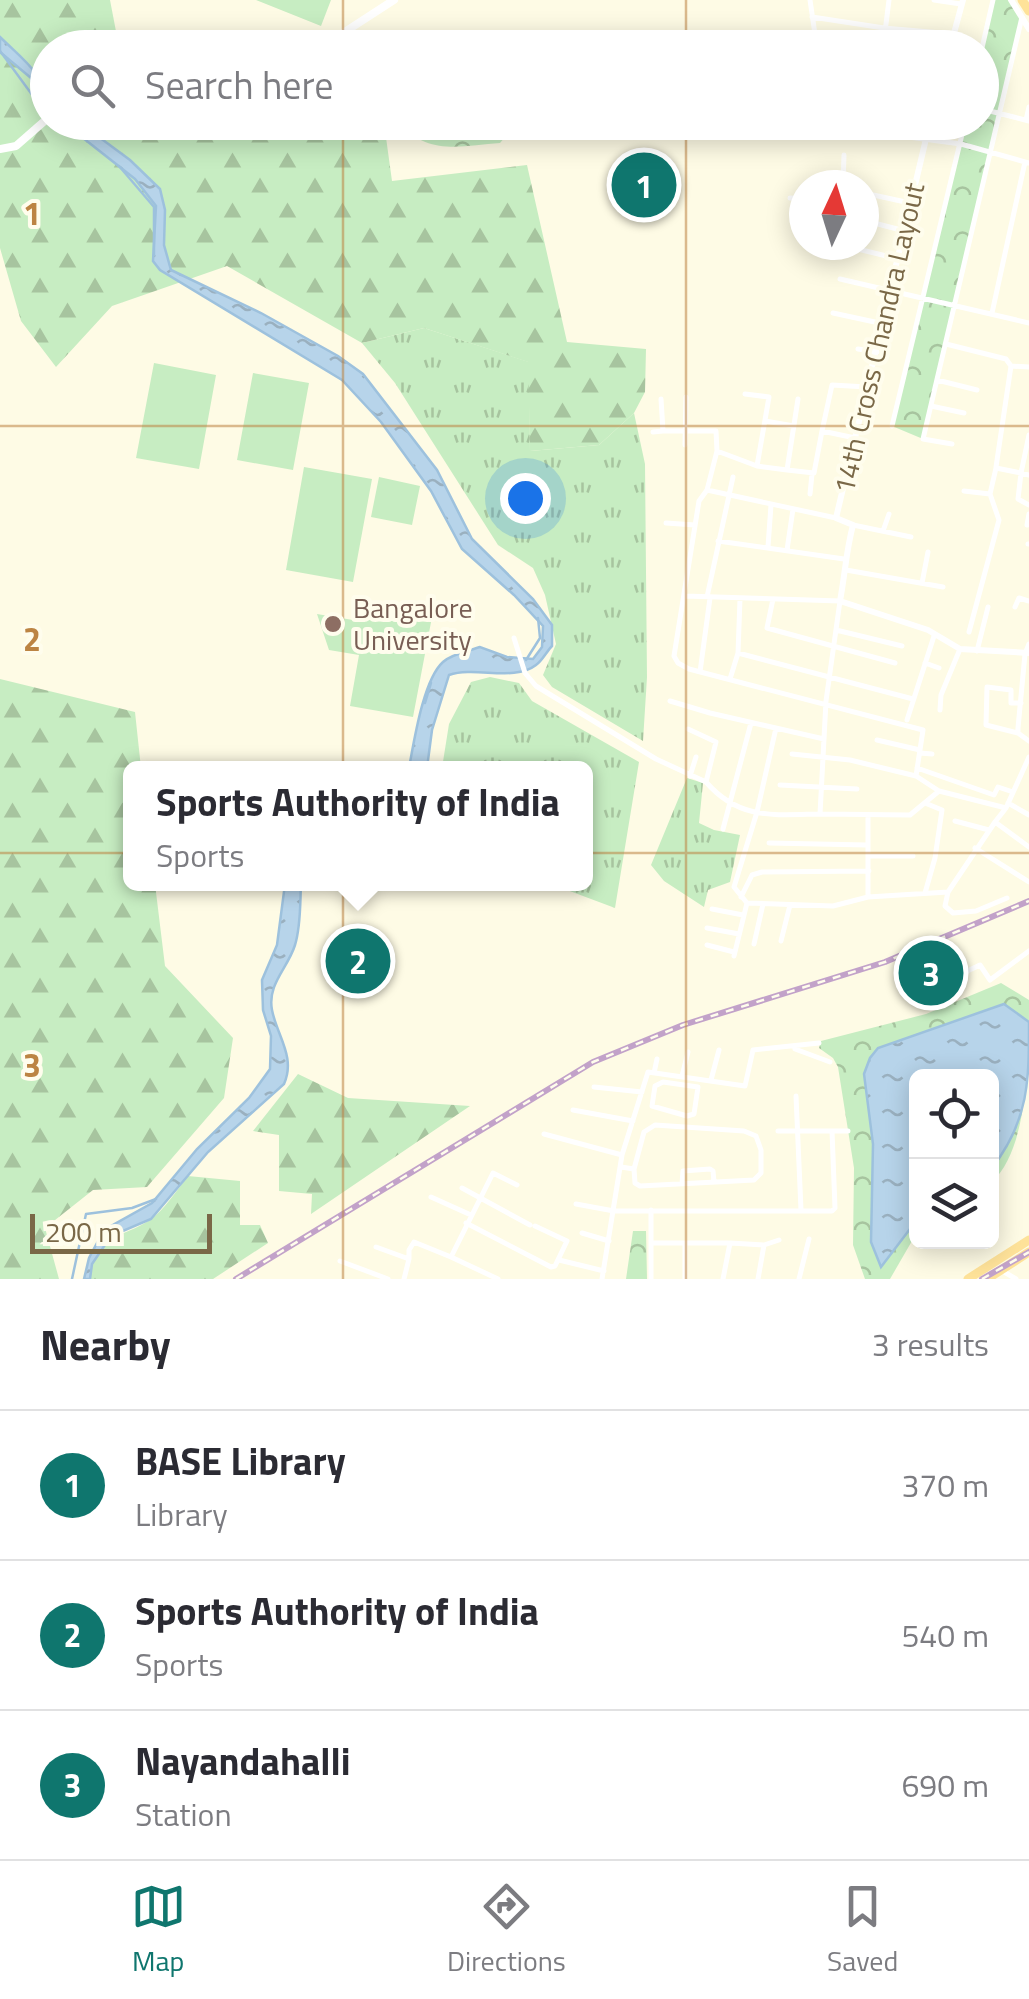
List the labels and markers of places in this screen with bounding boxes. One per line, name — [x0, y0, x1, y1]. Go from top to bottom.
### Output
pin: 1 — [612, 148, 676, 222]
place label: Bangalore University — [353, 586, 473, 661]
marker: Bangalore University — [322, 613, 344, 635]
pin: 2 — [326, 924, 390, 998]
pin: 3 — [898, 936, 964, 1010]

